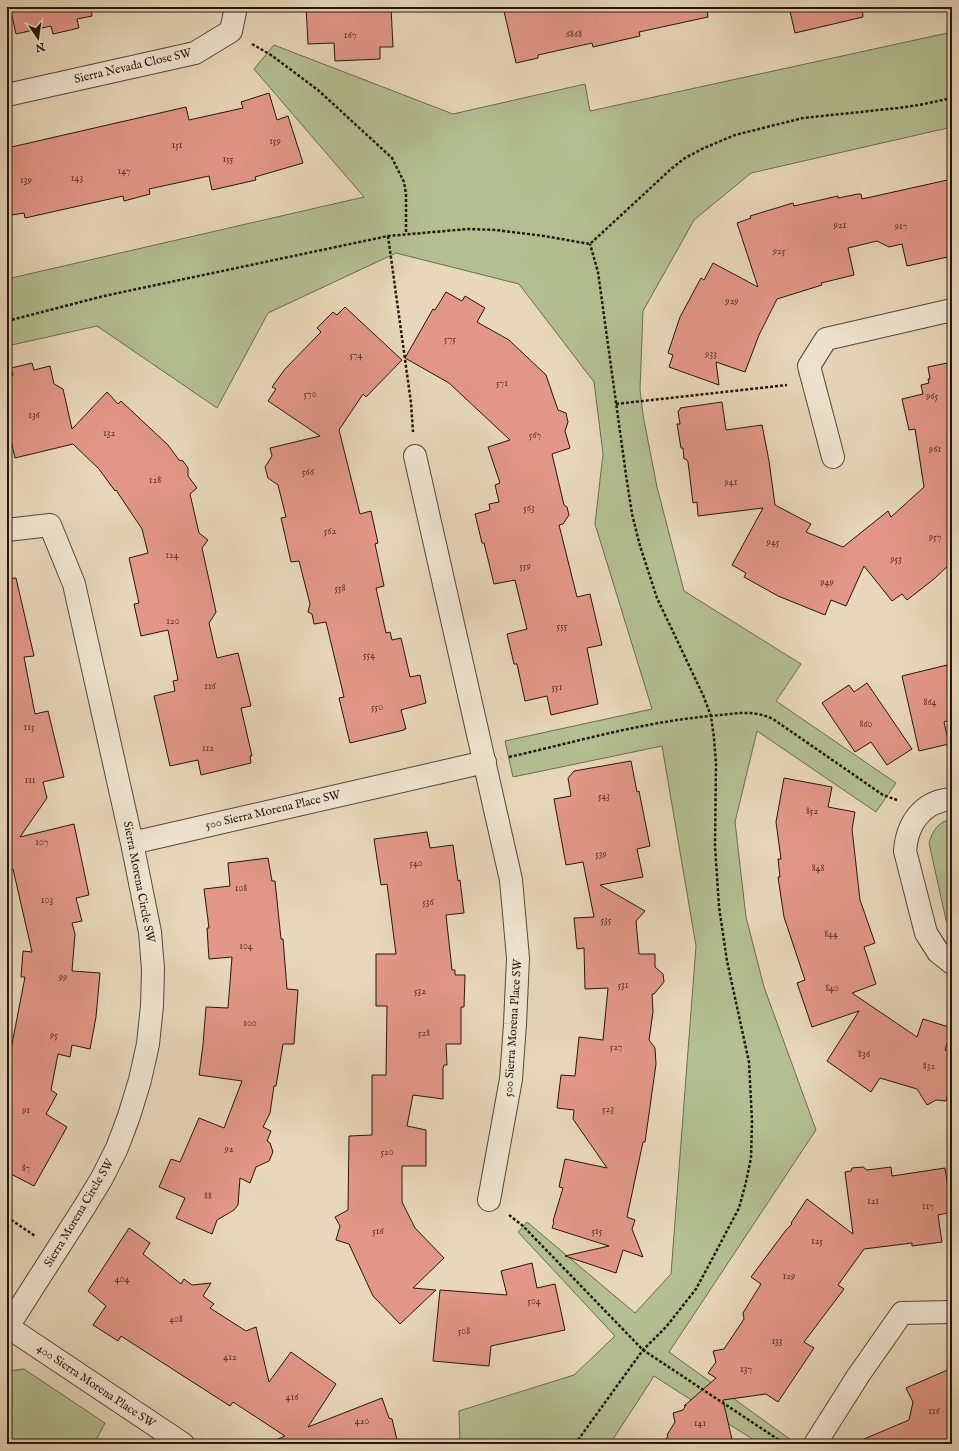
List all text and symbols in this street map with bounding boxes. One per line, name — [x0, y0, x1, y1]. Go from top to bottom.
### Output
north arrow — [18, 18, 58, 58]
house number: 6868 — [566, 28, 582, 41]
house number: 167 — [344, 29, 357, 42]
text: N — [33, 39, 47, 55]
street label: Sierra Nevada Close SW — [73, 45, 194, 87]
house number: 159 — [269, 135, 281, 148]
house number: 151 — [171, 139, 183, 152]
house number: 155 — [223, 153, 234, 166]
house number: 147 — [118, 165, 131, 178]
house number: 143 — [71, 172, 83, 185]
house number: 139 — [20, 174, 32, 187]
house number: 921 — [833, 219, 847, 232]
house number: 917 — [894, 220, 908, 233]
house number: 925 — [772, 245, 786, 258]
house number: 929 — [724, 295, 739, 308]
house number: 575 — [444, 333, 456, 346]
house number: 933 — [704, 348, 717, 361]
house number: 574 — [349, 349, 363, 362]
house number: 571 — [496, 377, 508, 390]
house number: 570 — [303, 388, 317, 401]
house number: 965 — [925, 390, 938, 403]
house number: 136 — [28, 409, 41, 422]
house number: 132 — [103, 427, 115, 440]
house number: 567 — [529, 429, 542, 442]
house number: 961 — [928, 443, 941, 456]
house number: 566 — [302, 466, 315, 479]
house number: 128 — [149, 474, 161, 487]
house number: 941 — [724, 476, 738, 489]
house number: 563 — [523, 502, 535, 515]
house number: 562 — [324, 525, 337, 538]
house number: 957 — [928, 531, 942, 544]
house number: 945 — [766, 536, 780, 549]
house number: 124 — [165, 549, 179, 562]
house number: 953 — [889, 553, 902, 566]
house number: 559 — [519, 560, 531, 573]
house number: 949 — [819, 576, 834, 589]
house number: 558 — [334, 582, 346, 595]
house number: 120 — [166, 615, 180, 628]
house number: 555 — [557, 620, 568, 633]
house number: 554 — [363, 649, 375, 662]
house number: 116 — [204, 680, 217, 693]
house number: 551 — [552, 681, 563, 694]
house number: 864 — [923, 696, 937, 709]
house number: 550 — [371, 701, 383, 714]
house number: 860 — [859, 718, 873, 731]
house number: 115 — [23, 721, 35, 734]
house number: 112 — [202, 742, 214, 755]
house number: 111 — [24, 774, 36, 787]
street label: 500 Sierra Morena Place SW — [204, 787, 343, 833]
house number: 543 — [598, 790, 610, 803]
house number: 852 — [806, 805, 818, 818]
street label: Sierra Morena Circle SW — [120, 820, 158, 945]
house number: 107 — [35, 836, 49, 849]
house number: 539 — [595, 848, 607, 861]
house number: 540 — [409, 857, 423, 870]
house number: 848 — [812, 862, 824, 875]
house number: 108 — [235, 882, 247, 895]
house number: 103 — [41, 894, 53, 907]
house number: 536 — [422, 896, 435, 909]
house number: 535 — [601, 914, 612, 927]
house number: 844 — [824, 928, 838, 941]
house number: 104 — [239, 940, 253, 953]
street label: 500 Sierra Morena Place SW — [501, 958, 525, 1097]
house number: 99 — [58, 971, 67, 984]
house number: 531 — [617, 979, 629, 992]
house number: 840 — [825, 982, 839, 995]
house number: 532 — [414, 985, 426, 998]
house number: 100 — [243, 1017, 257, 1030]
house number: 528 — [418, 1027, 430, 1040]
house number: 95 — [49, 1029, 58, 1042]
house number: 527 — [610, 1041, 623, 1054]
house number: 836 — [858, 1048, 871, 1061]
house number: 832 — [923, 1060, 935, 1073]
house number: 523 — [602, 1103, 614, 1116]
house number: 91 — [21, 1104, 30, 1117]
house number: 92 — [223, 1143, 234, 1156]
house number: 520 — [380, 1146, 394, 1159]
street label: Sierra Morena Circle SW — [41, 1156, 117, 1270]
house number: 87 — [22, 1162, 31, 1175]
house number: 88 — [204, 1190, 212, 1203]
house number: 121 — [867, 1195, 879, 1208]
house number: 117 — [922, 1200, 934, 1213]
house number: 516 — [372, 1225, 385, 1238]
house number: 515 — [592, 1225, 603, 1238]
house number: 125 — [811, 1235, 823, 1248]
house number: 129 — [783, 1270, 795, 1283]
house number: 404 — [115, 1273, 129, 1286]
house number: 504 — [527, 1295, 541, 1308]
house number: 408 — [169, 1313, 183, 1326]
house number: 508 — [458, 1325, 470, 1338]
house number: 133 — [771, 1335, 783, 1348]
street label: 400 Sierra Morena Place SW — [34, 1341, 159, 1432]
house number: 412 — [223, 1351, 237, 1364]
house number: 137 — [740, 1363, 752, 1376]
house number: 416 — [286, 1391, 299, 1404]
house number: 116 — [928, 1405, 941, 1418]
house number: 420 — [355, 1415, 369, 1428]
house number: 141 — [694, 1417, 706, 1430]

